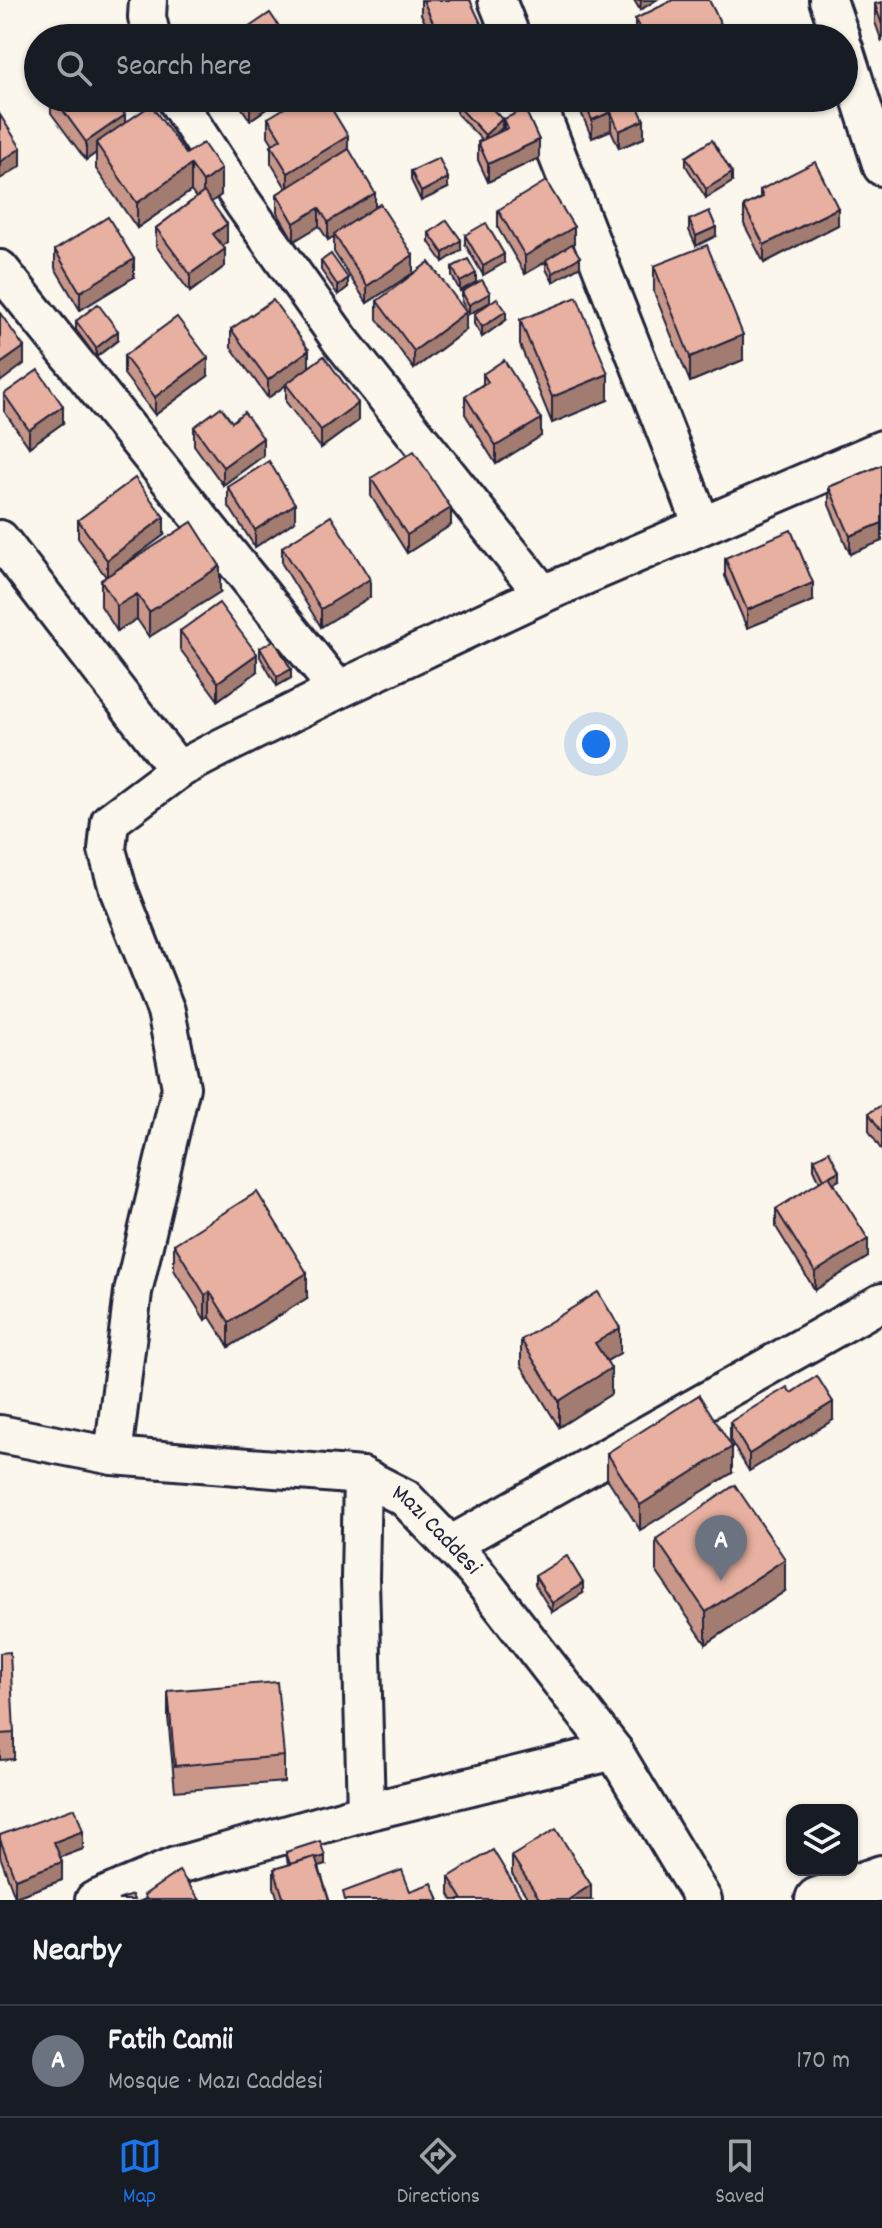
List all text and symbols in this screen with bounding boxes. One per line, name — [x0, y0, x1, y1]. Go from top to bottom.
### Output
search box — [24, 24, 858, 112]
icon: search — [52, 46, 96, 90]
text: Search here — [116, 47, 252, 90]
your location — [576, 724, 616, 764]
street label: Mazı Caddesi — [386, 1477, 489, 1582]
pin: A — [695, 1515, 747, 1581]
map controls — [786, 1804, 858, 1876]
button: layers — [786, 1804, 858, 1876]
text: Nearby — [32, 1928, 121, 1977]
text: Fatih Camii — [108, 2021, 233, 2064]
text: A — [51, 2043, 65, 2080]
text: 170 m — [796, 2043, 850, 2080]
text: Mosque · Mazı Caddesi — [108, 2064, 322, 2101]
tab: Map — [118, 2134, 162, 2213]
tab: Directions — [397, 2134, 480, 2213]
tab: Saved — [715, 2134, 764, 2213]

